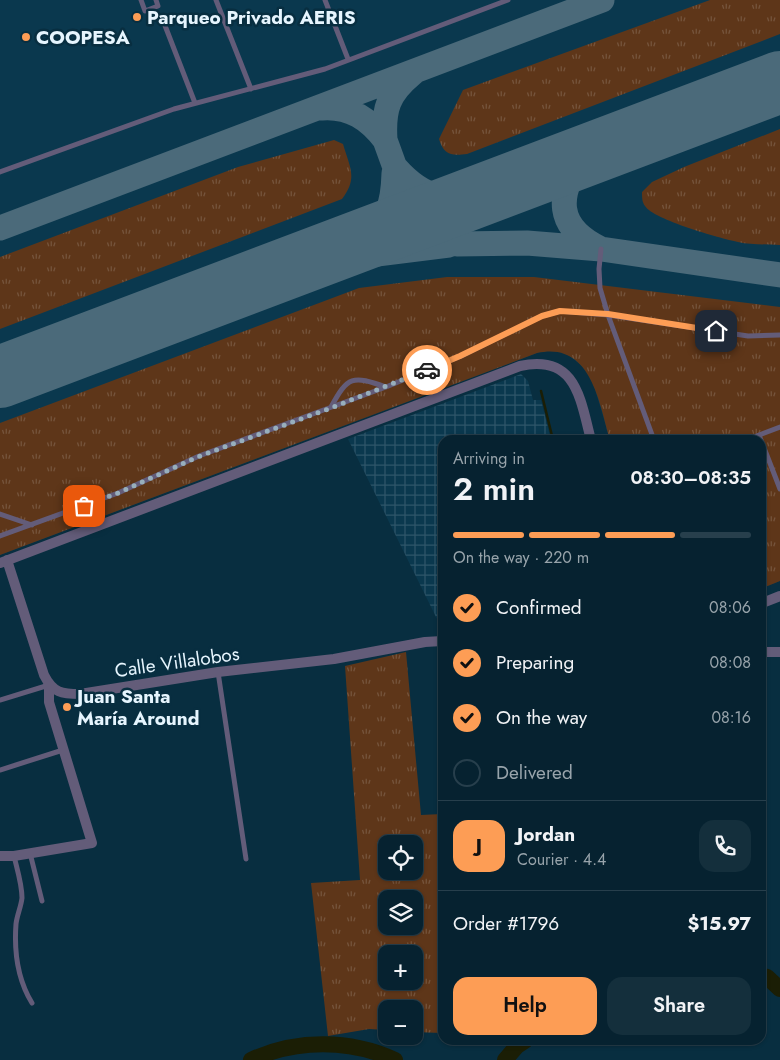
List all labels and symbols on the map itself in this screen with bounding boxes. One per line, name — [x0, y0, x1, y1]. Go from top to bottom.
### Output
place label: Parqueo Privado AERIS — [147, 4, 356, 31]
marker: Parqueo Privado AERIS — [131, 11, 143, 23]
place label: COOPESA — [36, 24, 130, 51]
marker: COOPESA — [20, 31, 32, 43]
pin — [695, 310, 737, 352]
courier — [402, 345, 452, 395]
pin — [63, 485, 105, 527]
street label: Calle Villalobos — [113, 640, 241, 684]
place label: Juan Santa María Around — [73, 683, 199, 732]
marker: Juan Santa María Around — [61, 701, 73, 713]

